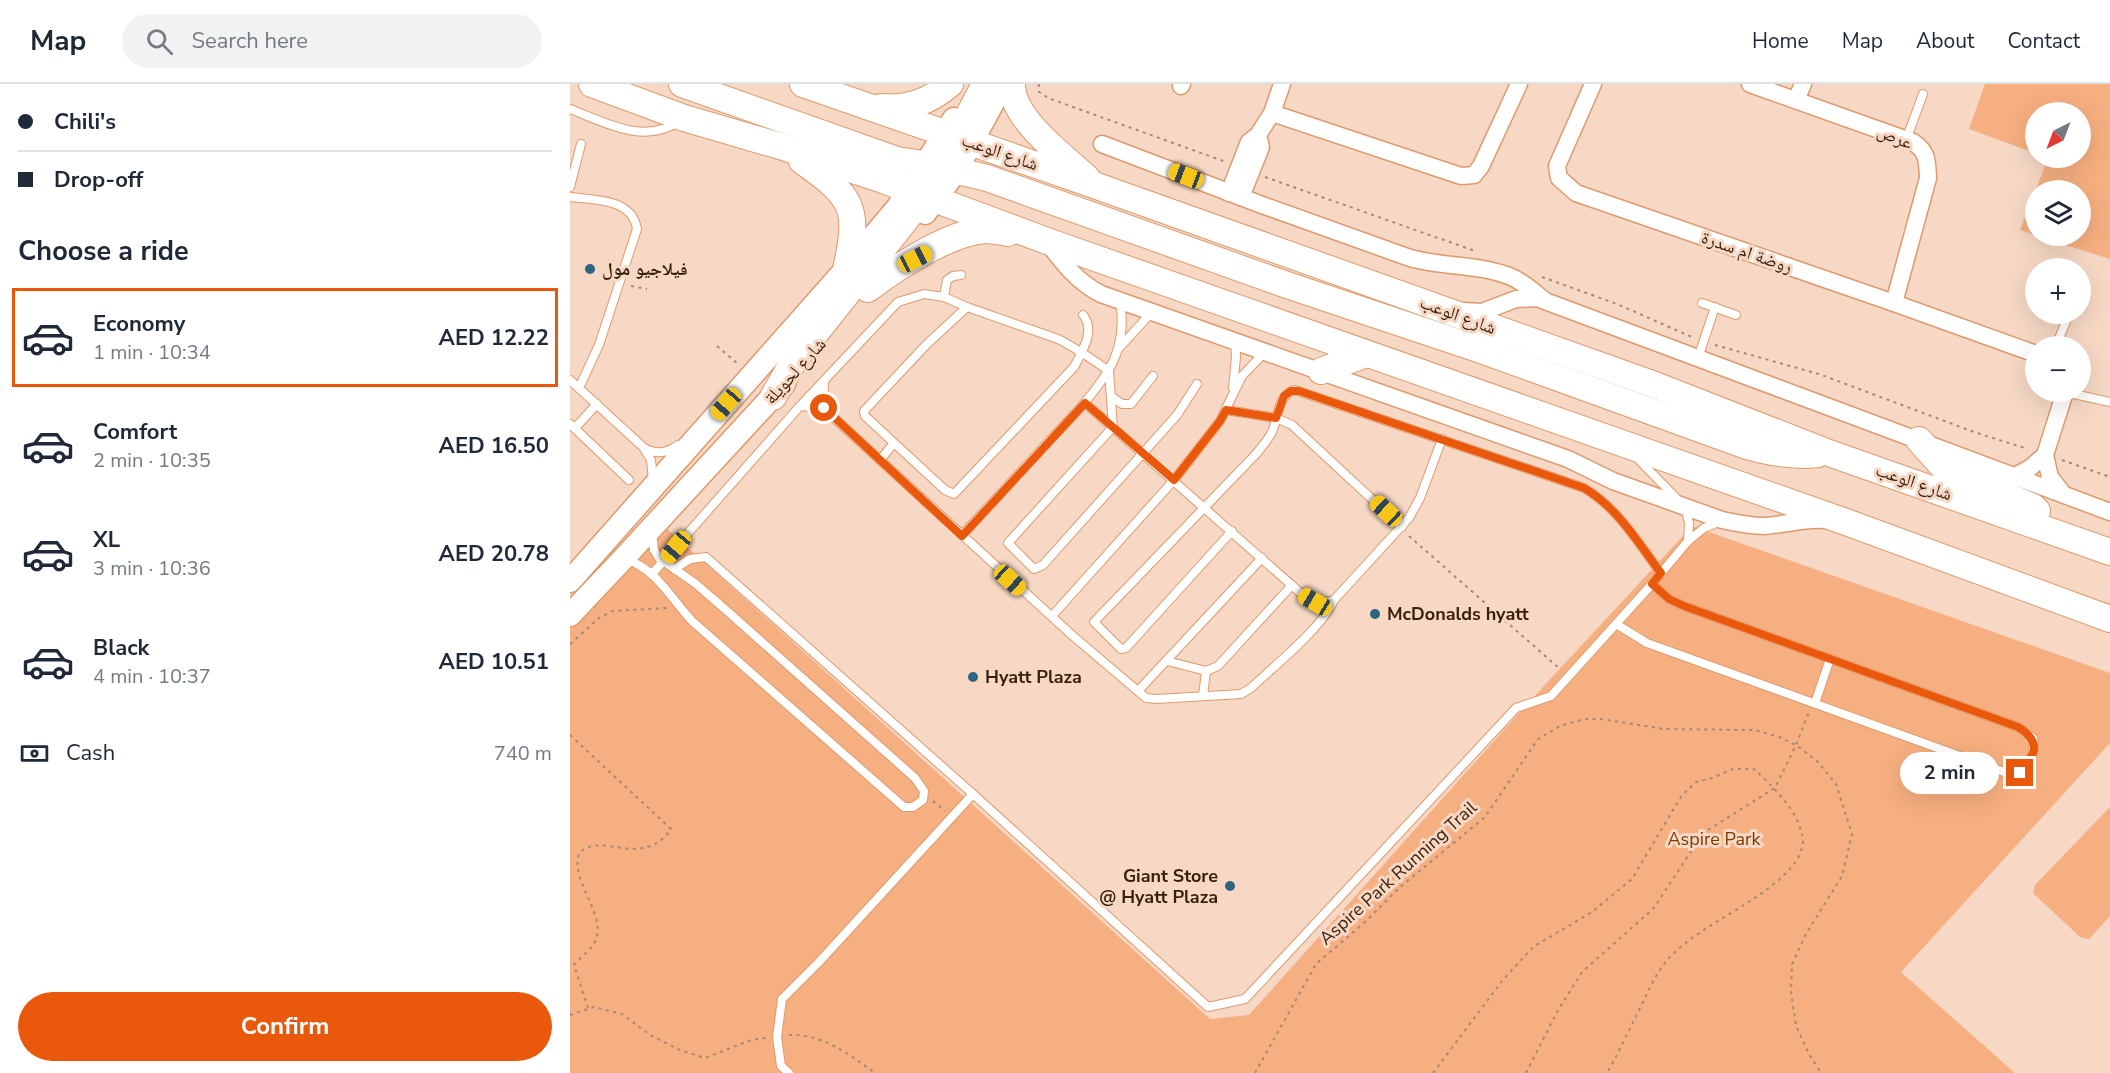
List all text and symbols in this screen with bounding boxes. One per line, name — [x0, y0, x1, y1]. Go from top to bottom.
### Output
search box — [122, 14, 542, 68]
text: Map — [30, 22, 86, 60]
icon: search — [143, 25, 176, 58]
text: Search here — [191, 26, 308, 56]
text: Home — [1752, 27, 1809, 55]
text: Map — [1842, 27, 1883, 55]
text: About — [1916, 27, 1974, 55]
text: Contact — [2007, 27, 2080, 55]
north arrow — [2025, 102, 2091, 168]
map controls — [2025, 102, 2091, 402]
text: Chili's — [54, 107, 116, 137]
street label: عرص — [1874, 119, 1916, 155]
street label: شارع الوعب — [959, 128, 1041, 176]
car — [1166, 161, 1206, 191]
text: Drop-off — [54, 165, 143, 195]
button: layers — [2025, 180, 2091, 246]
street label: روضة ام سدرة — [1698, 225, 1796, 279]
text: Choose a ride — [18, 233, 189, 270]
car — [895, 243, 935, 275]
place label: فيلاجيو مول — [602, 257, 688, 281]
button: + — [2025, 258, 2091, 324]
marker: فيلاجيو مول — [583, 262, 597, 276]
street label: شارع الوعب — [1417, 290, 1499, 340]
text: Economy — [93, 309, 185, 339]
icon: car — [21, 311, 75, 365]
text: AED 12.22 — [439, 323, 549, 353]
street label: شارع لحويلة — [759, 333, 831, 409]
button: − — [2025, 336, 2091, 402]
text: 1 min · 10:34 — [93, 339, 211, 366]
car — [707, 385, 745, 423]
route start — [810, 394, 837, 421]
text: Comfort — [93, 417, 177, 447]
icon: car — [21, 419, 75, 473]
text: AED 16.50 — [439, 431, 549, 461]
text: 2 min · 10:35 — [93, 447, 211, 474]
street label: شارع الوعب — [1873, 458, 1955, 506]
car — [1367, 492, 1405, 530]
text: XL — [93, 525, 120, 555]
icon: car — [21, 527, 75, 581]
car — [658, 527, 694, 567]
text: AED 20.78 — [439, 539, 549, 569]
text: 3 min · 10:36 — [93, 555, 211, 582]
car — [991, 561, 1029, 599]
car — [1295, 585, 1335, 619]
place label: McDonalds hyatt — [1387, 602, 1529, 626]
marker: McDonalds hyatt — [1368, 607, 1382, 621]
text: Black — [93, 633, 149, 663]
icon: car — [21, 635, 75, 689]
text: AED 10.51 — [439, 647, 549, 677]
text: 4 min · 10:37 — [93, 663, 211, 690]
place label: Hyatt Plaza — [985, 665, 1082, 689]
marker: Hyatt Plaza — [966, 670, 980, 684]
icon: cash — [18, 737, 51, 770]
text: Cash — [66, 738, 115, 768]
text: 740 m — [494, 740, 552, 767]
callout: 2 min — [1900, 752, 1999, 794]
text: 2 min — [1924, 759, 1975, 786]
route end — [2006, 759, 2033, 786]
street label: Aspire Park Running Trail — [1314, 795, 1482, 950]
park label: Aspire Park — [1668, 827, 1761, 851]
place label: Giant Store @ Hyatt Plaza — [1099, 864, 1218, 909]
marker: Giant Store @ Hyatt Plaza — [1223, 879, 1237, 893]
button: Confirm — [18, 992, 552, 1061]

